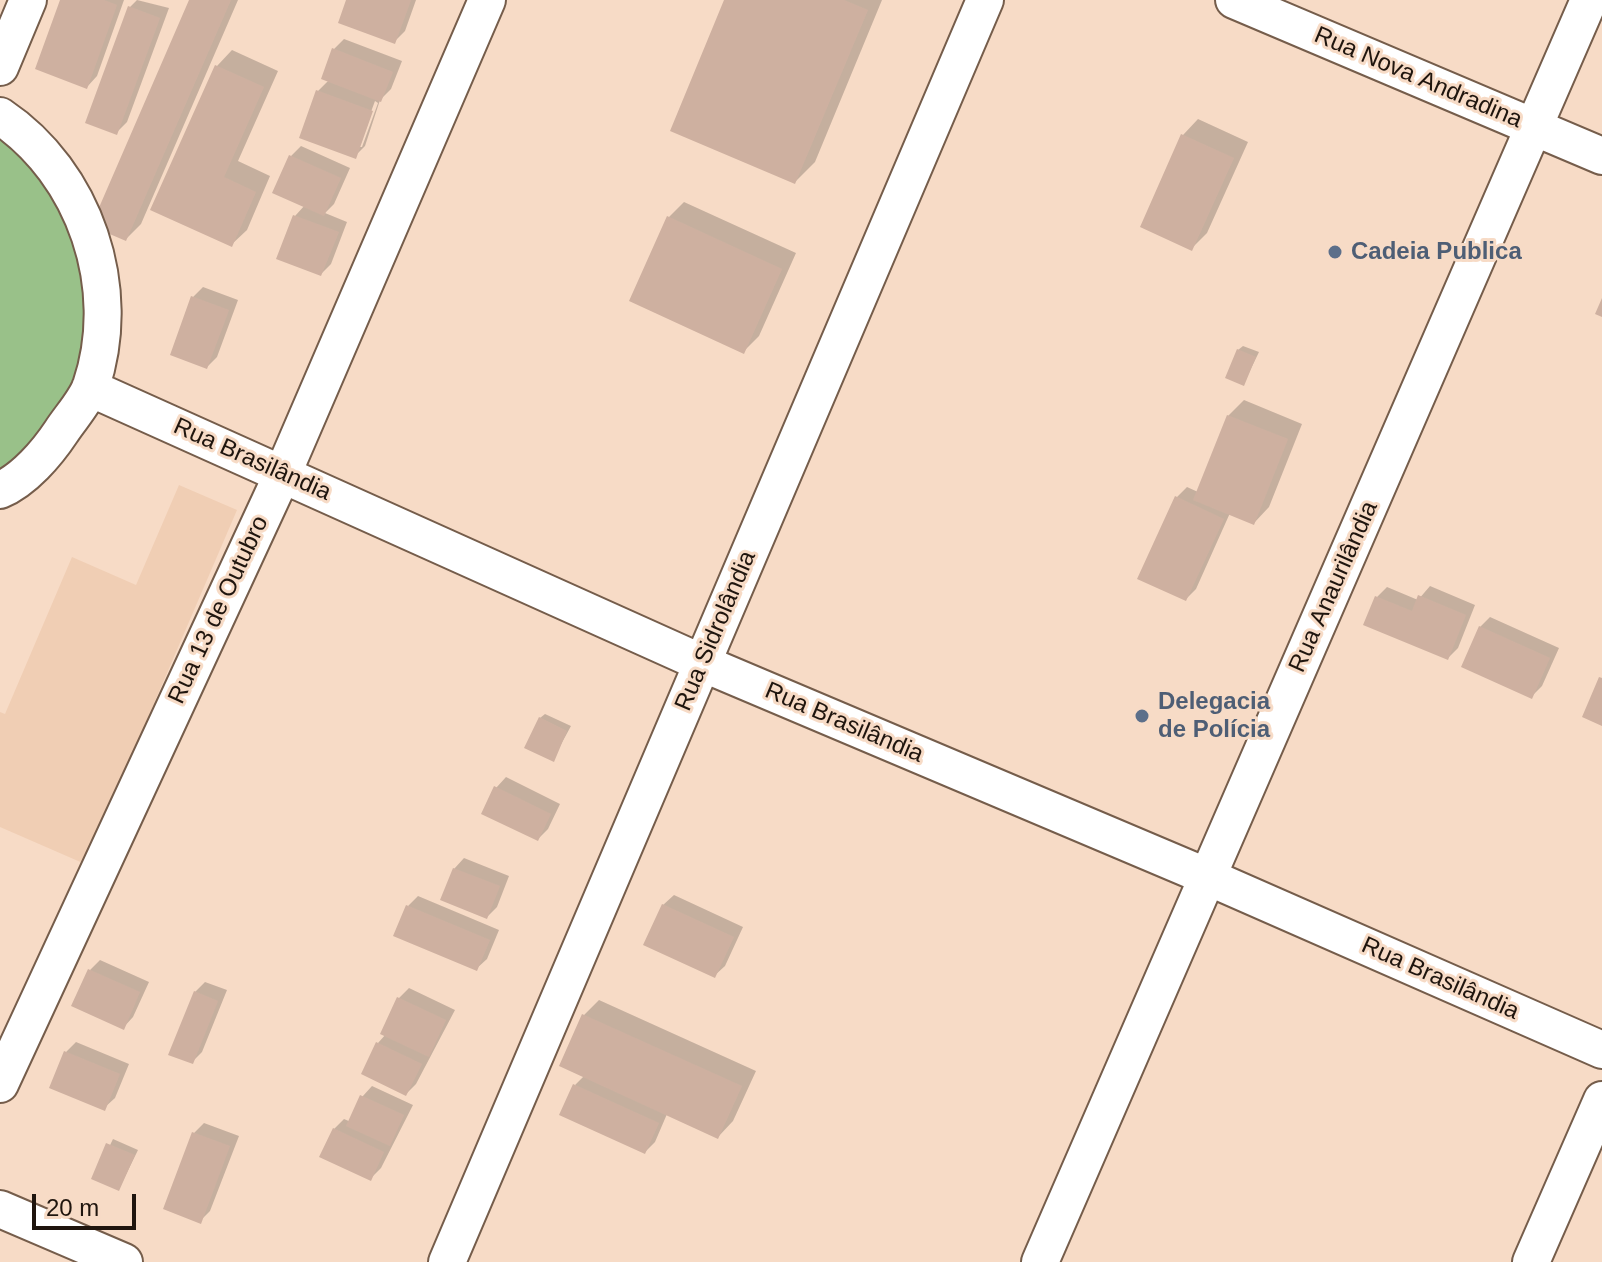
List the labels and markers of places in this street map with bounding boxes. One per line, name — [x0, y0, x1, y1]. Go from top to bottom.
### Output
place label: Cadeia Publica — [1351, 238, 1522, 266]
marker: Cadeia Publica — [1326, 243, 1344, 261]
place label: Delegacia de Polícia — [1158, 688, 1270, 744]
marker: Delegacia de Polícia — [1133, 707, 1151, 725]

